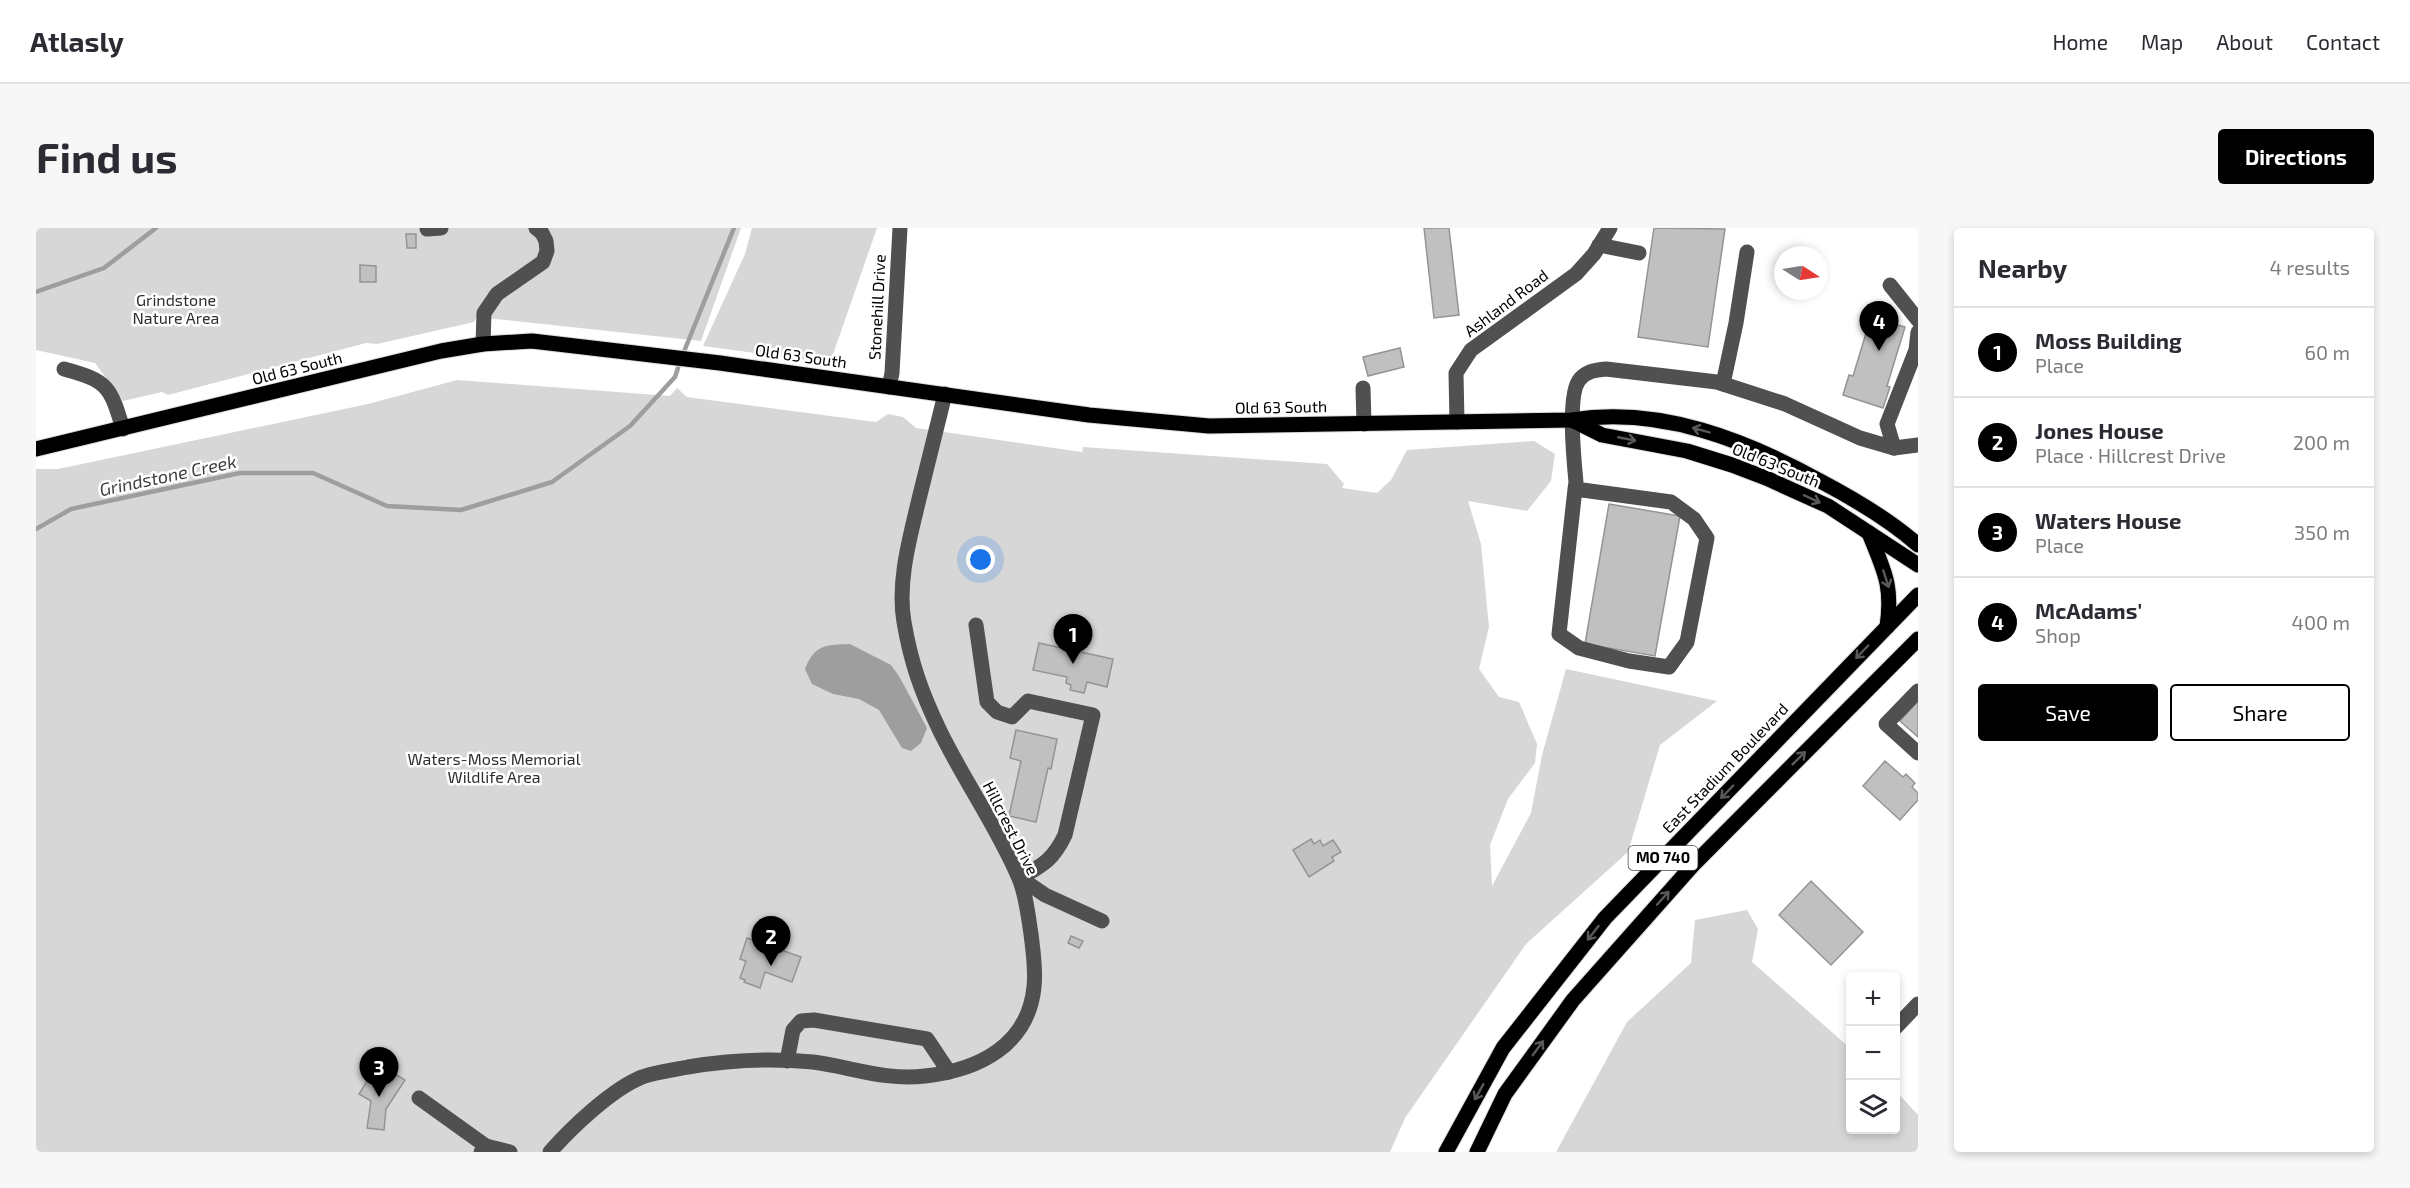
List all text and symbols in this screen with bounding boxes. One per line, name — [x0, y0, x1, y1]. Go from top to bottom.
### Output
text: Atlasly — [30, 24, 124, 58]
text: Home — [2052, 29, 2108, 54]
text: Map — [2141, 29, 2183, 54]
text: About — [2216, 29, 2273, 54]
text: Contact — [2306, 29, 2380, 54]
button: Directions — [2218, 129, 2374, 184]
text: Find us — [36, 131, 178, 181]
north arrow — [1774, 246, 1828, 300]
text: Nearby — [1978, 252, 2067, 283]
street label: Stonehill Drive — [864, 254, 889, 360]
text: 4 results — [2270, 255, 2350, 279]
street label: Ashland Road — [1460, 265, 1551, 340]
park label: Grindstone Nature Area — [133, 290, 219, 327]
pin: 4 — [1860, 302, 1898, 351]
text: Moss Building — [2035, 327, 2182, 353]
street label: Old 63 South — [754, 340, 848, 371]
text: 1 — [1993, 340, 2002, 364]
text: 60 m — [2305, 340, 2350, 364]
street label: Old 63 South — [250, 347, 344, 388]
text: Place — [2035, 353, 2084, 377]
street label: Old 63 South — [1235, 396, 1327, 417]
text: Jones House — [2035, 417, 2164, 443]
one-way arrow — [1692, 423, 1711, 435]
text: 2 — [1992, 430, 2003, 454]
text: 200 m — [2293, 430, 2350, 454]
one-way arrow — [1617, 434, 1636, 446]
street label: Old 63 South — [1730, 438, 1823, 491]
text: Place · Hillcrest Drive — [2035, 443, 2226, 467]
water label: Grindstone Creek — [97, 450, 238, 500]
one-way arrow — [1802, 493, 1820, 505]
text: Waters House — [2035, 507, 2181, 533]
text: 3 — [1992, 520, 2003, 544]
text: 350 m — [2294, 520, 2350, 544]
text: Place — [2035, 533, 2084, 557]
your location — [966, 545, 995, 574]
one-way arrow — [1881, 569, 1892, 588]
text: McAdams' — [2035, 597, 2142, 623]
text: 4 — [1991, 610, 2004, 634]
text: 400 m — [2292, 610, 2350, 634]
pin: 1 — [1054, 614, 1092, 664]
text: Shop — [2035, 623, 2081, 647]
one-way arrow — [1856, 644, 1870, 659]
button: Save — [1978, 684, 2158, 741]
button: Share — [2170, 684, 2350, 741]
street label: East Stadium Boulevard — [1658, 699, 1792, 837]
park label: Waters-Moss Memorial Wildlife Area — [408, 749, 581, 786]
one-way arrow — [1792, 751, 1806, 766]
street label: Hillcrest Drive — [980, 778, 1043, 878]
one-way arrow — [1720, 784, 1734, 799]
road number: MO 740 — [1628, 846, 1698, 870]
one-way arrow — [1656, 891, 1670, 906]
pin: 2 — [752, 916, 790, 966]
one-way arrow — [1586, 925, 1599, 941]
map controls — [1846, 972, 1900, 1134]
button: + — [1846, 972, 1900, 1026]
button: − — [1846, 1026, 1900, 1080]
one-way arrow — [1532, 1040, 1544, 1056]
pin: 3 — [360, 1048, 398, 1097]
button: layers — [1846, 1080, 1900, 1134]
one-way arrow — [1473, 1082, 1484, 1100]

